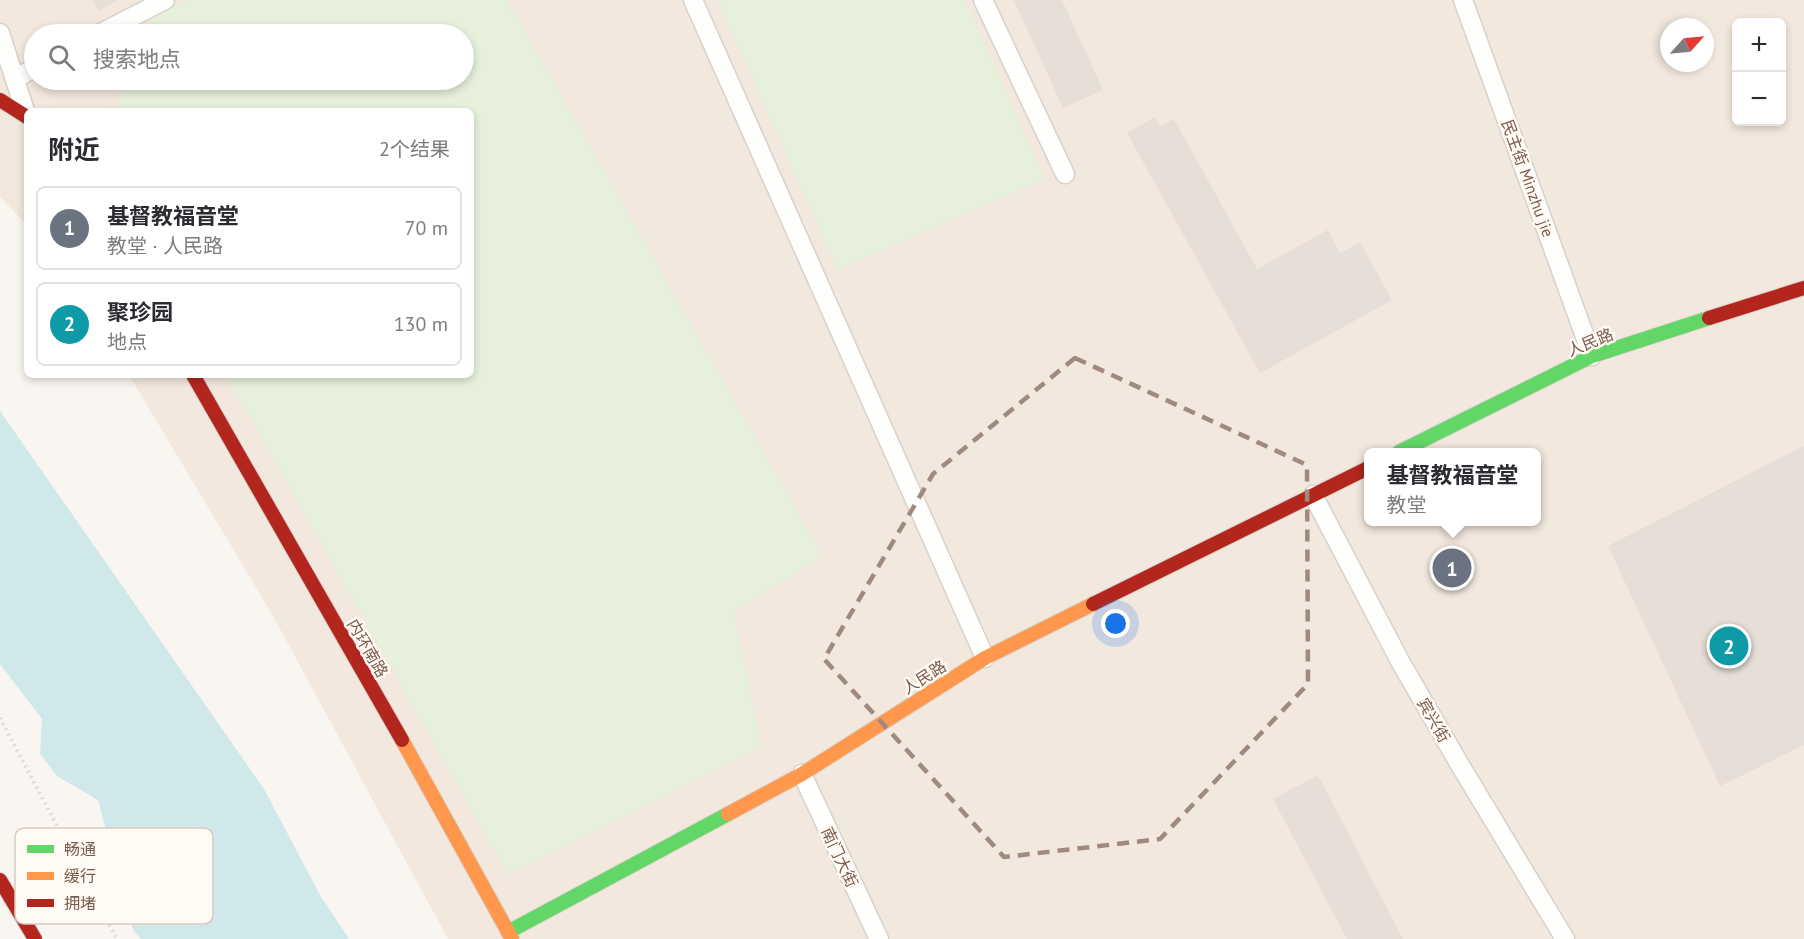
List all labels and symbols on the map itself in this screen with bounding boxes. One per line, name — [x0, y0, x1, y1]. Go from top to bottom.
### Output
north arrow — [1660, 18, 1714, 72]
street label: 民主街 Minzhu jie — [1497, 117, 1559, 239]
street label: 人民路 — [1564, 324, 1616, 360]
pin: 1 — [1432, 546, 1472, 590]
your location — [1101, 609, 1130, 638]
street label: 内环南路 — [343, 615, 393, 681]
pin: 2 — [1710, 624, 1748, 668]
street label: 人民路 — [898, 656, 950, 698]
street label: 宾兴街 — [1413, 694, 1455, 746]
street label: 南门大街 — [817, 824, 863, 890]
legend — [15, 828, 213, 924]
text: 畅通 — [64, 839, 96, 859]
text: 缓行 — [64, 866, 96, 886]
text: 拥堵 — [64, 893, 96, 913]

